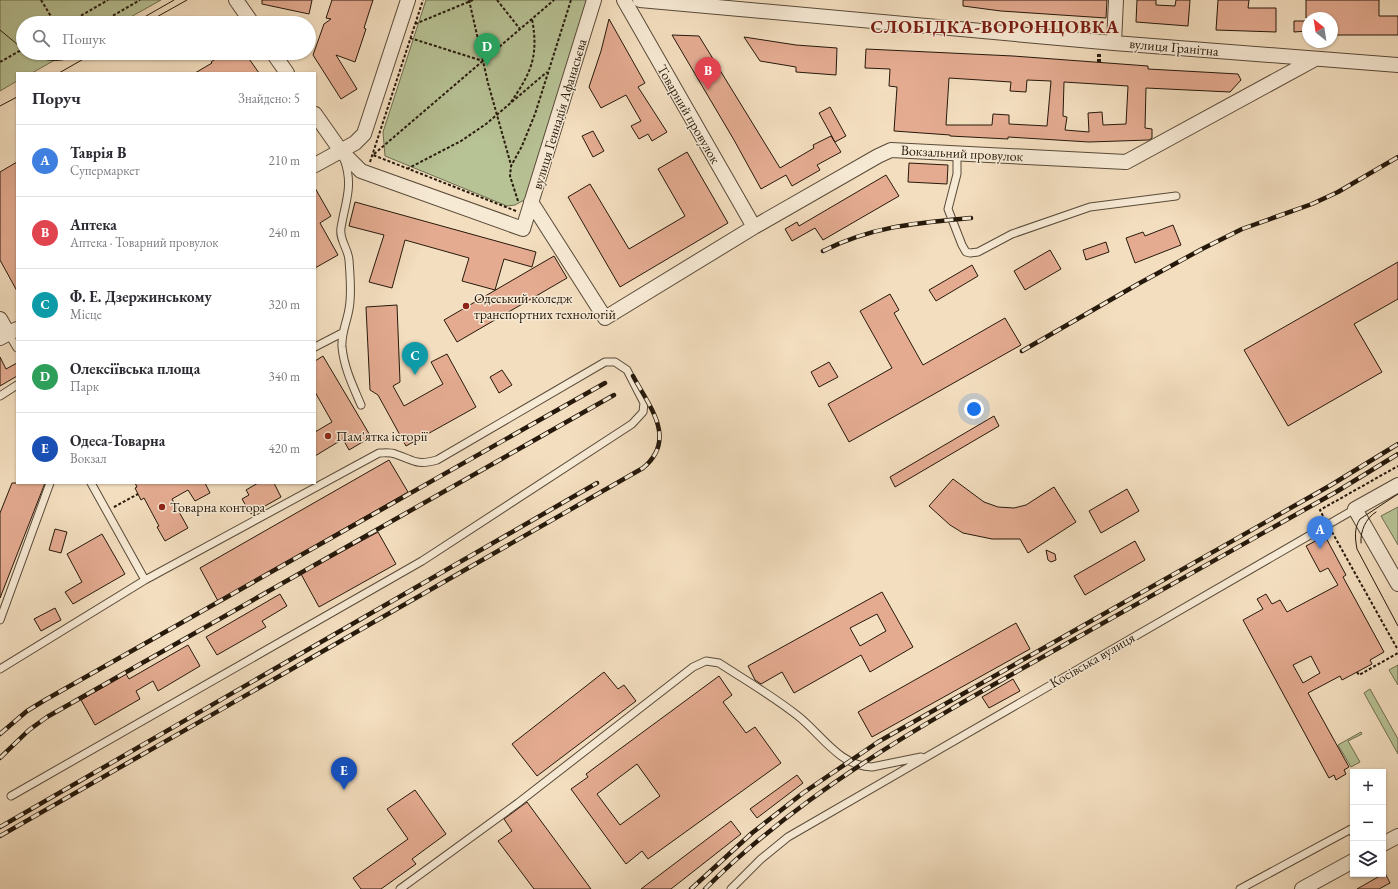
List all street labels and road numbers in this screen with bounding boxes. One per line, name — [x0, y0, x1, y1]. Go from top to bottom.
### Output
street label: вулиця Гранітна — [1129, 34, 1220, 60]
street label: вулиця Геннадія Афанасьєва — [527, 36, 591, 192]
street label: Товарний провулок — [653, 61, 725, 167]
street label: Вокзальний провулок — [900, 141, 1024, 165]
street label: Косівська вулиця — [1046, 628, 1138, 692]

